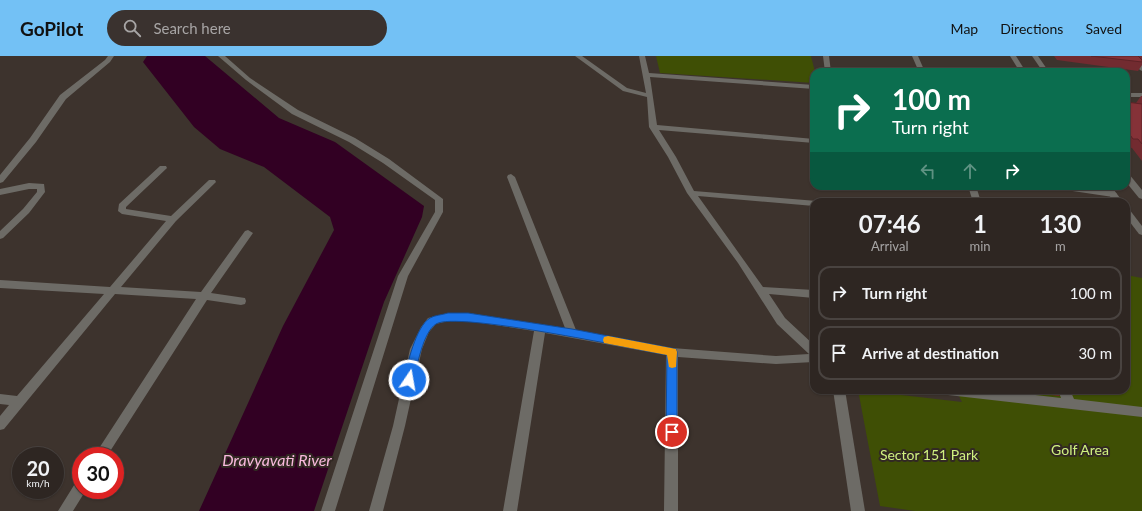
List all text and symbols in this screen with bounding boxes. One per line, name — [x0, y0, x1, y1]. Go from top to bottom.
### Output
search box — [107, 10, 387, 46]
text: GoPilot — [20, 17, 83, 40]
icon: search — [121, 17, 143, 39]
text: Search here — [153, 19, 231, 37]
text: Map — [951, 20, 978, 37]
text: Directions — [1000, 20, 1063, 37]
text: Saved — [1085, 20, 1122, 37]
text: 100 m — [892, 82, 971, 116]
icon: right — [826, 84, 878, 136]
text: Turn right — [892, 116, 969, 138]
icon: left — [917, 160, 939, 182]
icon: ahead — [959, 160, 981, 182]
icon: right — [1001, 160, 1023, 182]
text: 07:46 — [859, 209, 921, 238]
text: 1 — [973, 209, 987, 238]
text: 130 — [1039, 209, 1081, 238]
text: Arrival — [871, 238, 908, 254]
text: min — [970, 238, 991, 254]
text: m — [1055, 238, 1066, 254]
icon: right — [828, 282, 850, 304]
text: Turn right — [862, 284, 927, 302]
text: 100 m — [1070, 284, 1112, 302]
icon: arrive — [828, 342, 850, 364]
text: Arrive at destination — [862, 344, 999, 362]
text: 30 m — [1078, 344, 1112, 362]
position arrow — [388, 359, 430, 401]
pin — [655, 415, 689, 449]
icon: arrive — [661, 421, 683, 443]
park label: Golf Area — [1051, 441, 1109, 458]
park label: Sector 151 Park — [880, 446, 979, 463]
speed limit sign: 30 — [72, 447, 124, 499]
water label: Dravyavati River — [222, 450, 332, 469]
text: 20 — [26, 456, 50, 480]
text: km/h — [26, 477, 50, 489]

